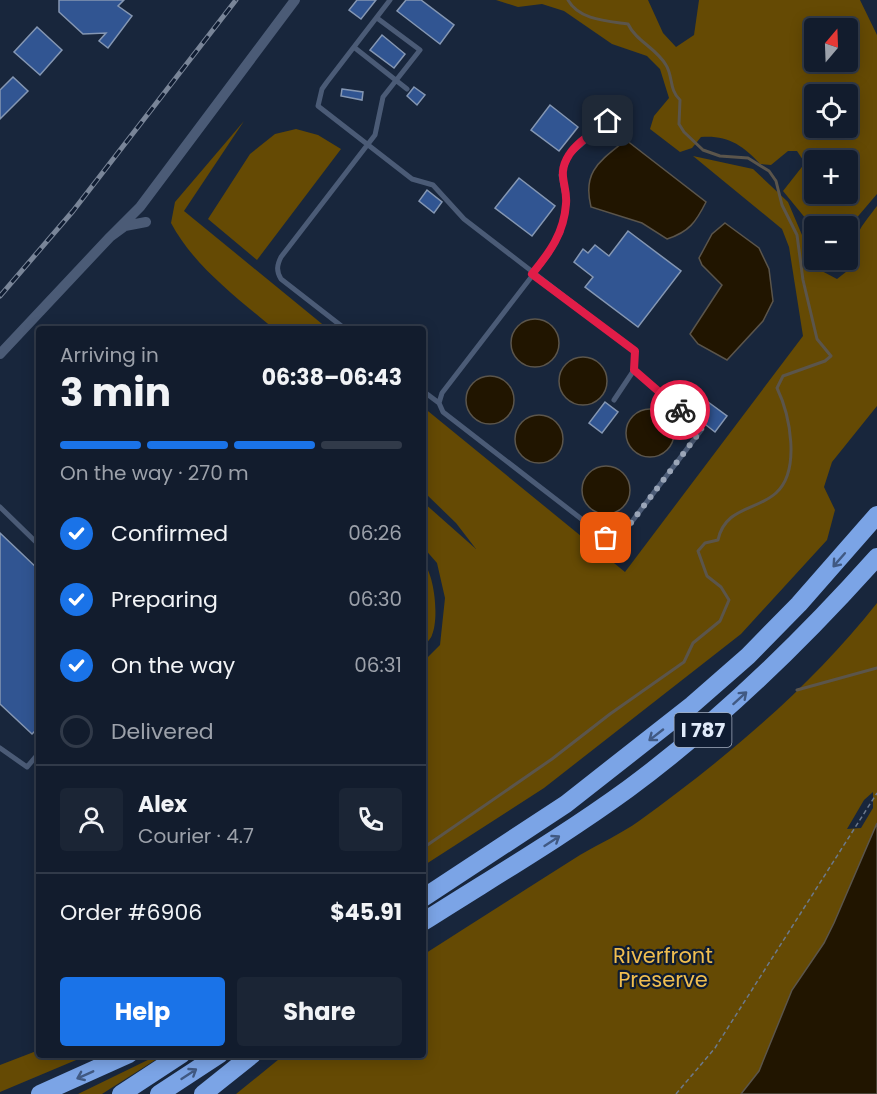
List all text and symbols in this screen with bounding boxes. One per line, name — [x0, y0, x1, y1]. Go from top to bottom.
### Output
north arrow — [804, 18, 858, 72]
map controls — [804, 18, 858, 270]
button: locate — [804, 84, 858, 138]
pin — [582, 95, 633, 146]
icon: home — [591, 104, 624, 137]
button: + — [804, 150, 858, 204]
button: − — [804, 216, 858, 270]
text: Arriving in — [60, 341, 159, 369]
text: 06:38–06:43 — [262, 362, 402, 393]
text: 3 min — [60, 365, 171, 420]
courier — [650, 380, 710, 440]
icon: bike — [664, 394, 697, 427]
text: On the way · 270 m — [60, 459, 249, 487]
pin — [580, 512, 631, 563]
icon: check — [60, 517, 93, 550]
text: Confirmed — [111, 518, 228, 549]
text: 06:26 — [348, 519, 402, 547]
icon: bag — [589, 521, 622, 554]
one-way arrow — [832, 552, 846, 567]
icon: check — [60, 583, 93, 616]
text: Preparing — [111, 584, 218, 615]
text: 06:30 — [348, 585, 402, 613]
icon: check — [60, 649, 93, 682]
text: On the way — [111, 650, 235, 681]
text: 06:31 — [354, 651, 402, 679]
one-way arrow — [732, 691, 748, 704]
road number: I 787 — [674, 713, 732, 747]
text: Delivered — [111, 716, 214, 747]
one-way arrow — [648, 728, 664, 741]
button: person — [60, 788, 123, 851]
button: phone — [339, 788, 402, 851]
text: Alex — [138, 789, 187, 820]
text: Courier · 4.7 — [138, 822, 254, 850]
one-way arrow — [543, 835, 560, 847]
text: Order #6906 — [60, 897, 202, 928]
text: $45.91 — [330, 897, 402, 928]
park label: Riverfront Preserve — [613, 941, 713, 994]
button: Help — [60, 977, 225, 1046]
button: Share — [237, 977, 402, 1046]
one-way arrow — [181, 1068, 198, 1081]
one-way arrow — [76, 1069, 94, 1081]

